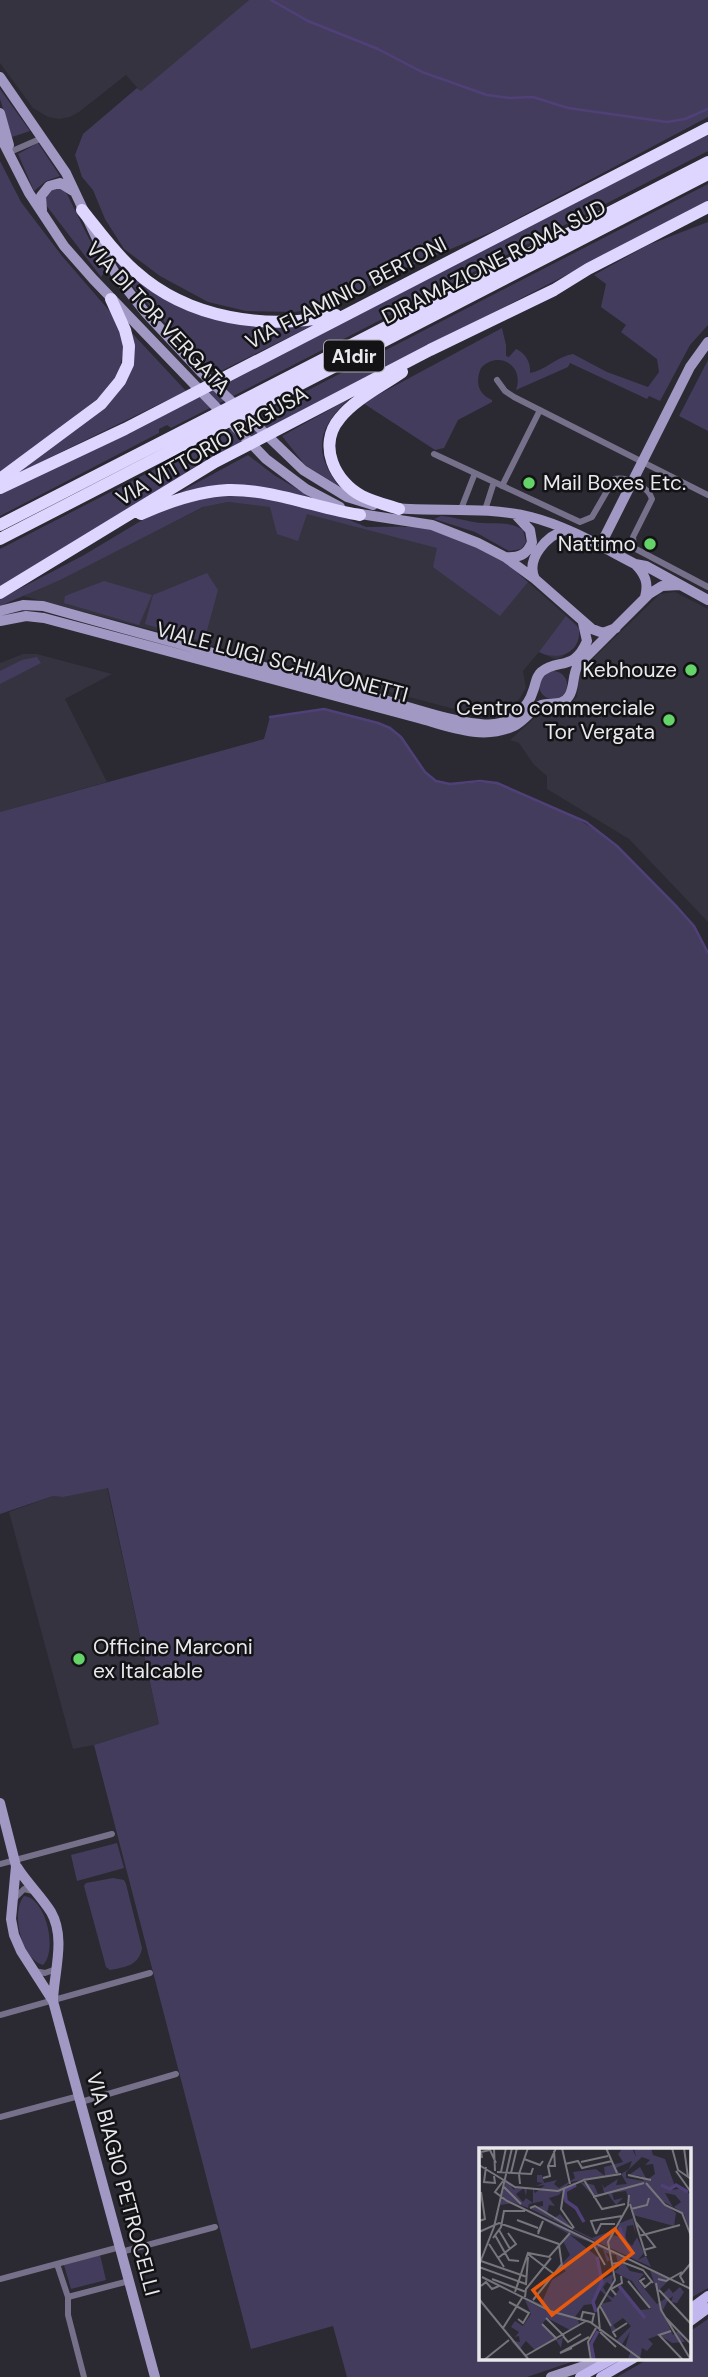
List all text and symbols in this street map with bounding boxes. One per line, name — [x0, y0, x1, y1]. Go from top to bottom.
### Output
street label: DIRAMAZIONE ROMA SUD — [377, 193, 611, 331]
street label: VIA FLAMINIO BERTONI — [241, 230, 451, 356]
street label: VIA DI TOR VERGATA — [80, 236, 236, 401]
road number: A1dir — [324, 340, 384, 372]
street label: VIA VITTORIO RAGUSA — [111, 380, 313, 512]
place label: Mail Boxes Etc. — [543, 469, 686, 497]
marker: Mail Boxes Etc. — [521, 475, 537, 491]
place label: Nattimo — [558, 530, 636, 558]
marker: Nattimo — [642, 536, 658, 552]
street label: VIALE LUIGI SCHIAVONETTI — [153, 615, 411, 709]
place label: Kebhouze — [582, 656, 677, 684]
marker: Kebhouze — [683, 662, 699, 678]
place label: Centro commerciale Tor Vergata — [456, 694, 655, 746]
marker: Centro commerciale Tor Vergata — [661, 712, 677, 728]
place label: Officine Marconi ex Italcable — [93, 1633, 253, 1685]
marker: Officine Marconi ex Italcable — [71, 1651, 87, 1667]
street label: VIA BIAGIO PETROCELLI — [80, 2069, 166, 2299]
inset map — [479, 2148, 690, 2360]

